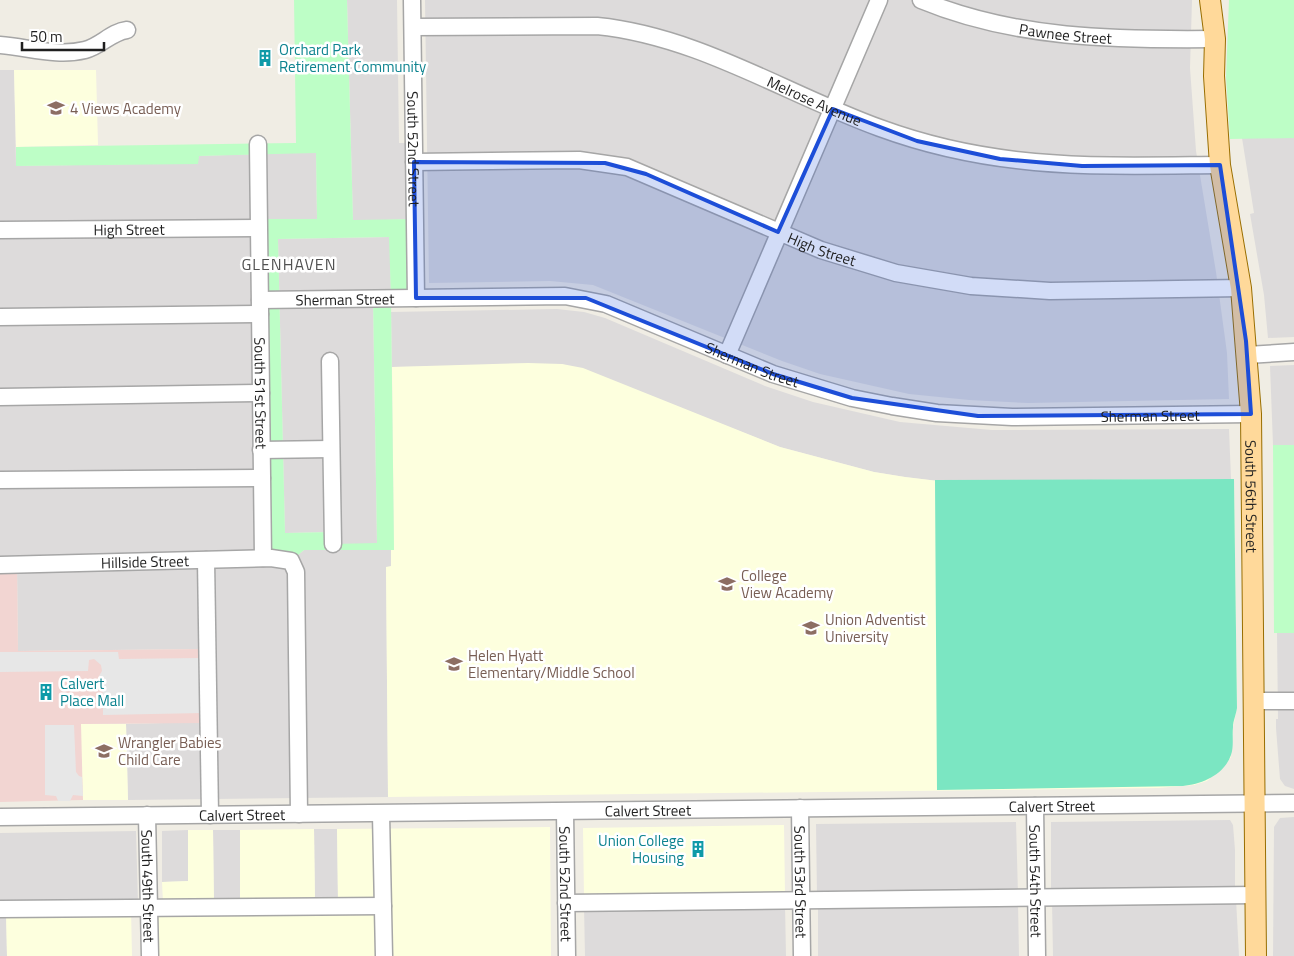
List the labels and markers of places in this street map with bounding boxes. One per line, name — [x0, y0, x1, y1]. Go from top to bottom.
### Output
place label: Orchard Park Retirement Community — [279, 38, 426, 78]
building icon: Orchard Park Retirement Community — [255, 48, 275, 68]
place label: 4 Views Academy — [70, 97, 181, 120]
school or university icon: 4 Views Academy — [46, 98, 66, 118]
place label: College View Academy — [741, 564, 833, 604]
school or university icon: College View Academy — [717, 574, 737, 594]
place label: Union Adventist University — [825, 608, 926, 648]
school or university icon: Union Adventist University — [801, 618, 821, 638]
place label: Helen Hyatt Elementary/Middle School — [468, 644, 635, 684]
school or university icon: Helen Hyatt Elementary/Middle School — [444, 654, 464, 674]
place label: Calvert Place Mall — [60, 672, 124, 712]
building icon: Calvert Place Mall — [36, 682, 56, 702]
place label: Wrangler Babies Child Care — [118, 731, 222, 771]
school or university icon: Wrangler Babies Child Care — [94, 741, 114, 761]
place label: Union College Housing — [598, 829, 684, 869]
building icon: Union College Housing — [688, 839, 708, 859]

